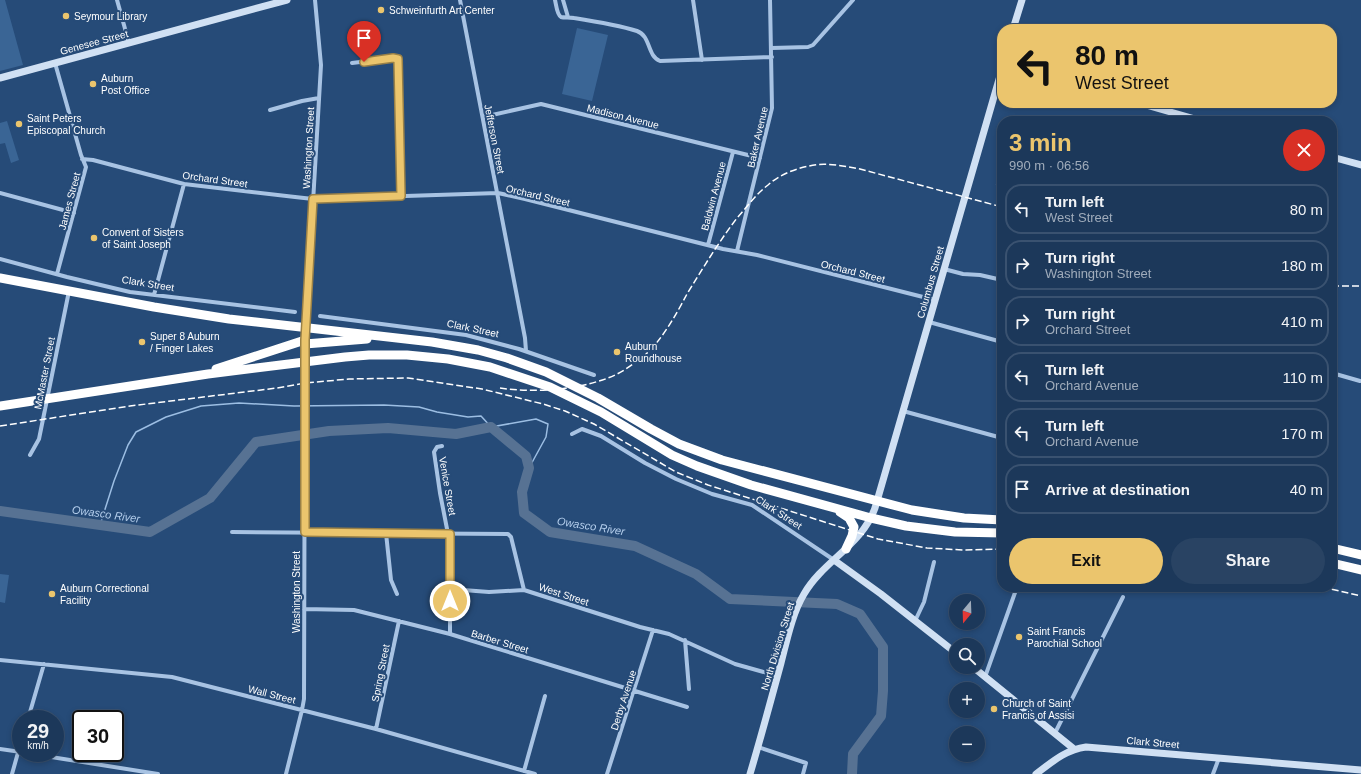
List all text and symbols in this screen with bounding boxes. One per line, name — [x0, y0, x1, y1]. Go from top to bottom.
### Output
marker: Schweinfurth Art Center — [376, 5, 386, 15]
place label: Schweinfurth Art Center — [389, 5, 495, 16]
marker: Seymour Library — [61, 11, 71, 21]
place label: Seymour Library — [74, 11, 147, 22]
pin — [347, 21, 381, 62]
icon: arrive — [353, 27, 375, 49]
street label: Genesee Street — [59, 28, 130, 57]
icon: left — [1009, 40, 1061, 92]
text: 80 m — [1075, 40, 1139, 71]
place label: Auburn Post Office — [101, 73, 150, 96]
text: West Street — [1075, 73, 1169, 93]
marker: Auburn Post Office — [88, 79, 98, 89]
street label: Madison Avenue — [586, 102, 660, 131]
street label: Jefferson Street — [482, 103, 507, 175]
street label: Baker Avenue — [745, 105, 770, 169]
street label: Washington Street — [301, 107, 316, 189]
place label: Saint Peters Episcopal Church — [27, 113, 105, 136]
marker: Saint Peters Episcopal Church — [14, 119, 24, 129]
text: 3 min — [1009, 129, 1072, 156]
button: close — [1283, 129, 1325, 171]
text: 990 m · 06:56 — [1009, 158, 1089, 173]
street label: Baldwin Avenue — [699, 160, 728, 232]
street label: Orchard Street — [182, 169, 248, 190]
street label: James Street — [57, 171, 82, 231]
street label: Orchard Street — [505, 183, 571, 208]
text: Turn left — [1045, 193, 1104, 210]
icon: left — [1011, 198, 1033, 220]
text: 80 m — [1290, 201, 1323, 218]
text: West Street — [1045, 210, 1113, 225]
place label: Convent of Sisters of Saint Joseph — [102, 227, 184, 250]
marker: Convent of Sisters of Saint Joseph — [89, 233, 99, 243]
street label: Columbus Street — [915, 245, 946, 319]
text: Turn right — [1045, 249, 1115, 266]
icon: right — [1011, 254, 1033, 276]
text: 180 m — [1281, 257, 1323, 274]
street label: Orchard Street — [820, 258, 886, 285]
text: Washington Street — [1045, 266, 1151, 281]
street label: Clark Street — [121, 274, 175, 293]
text: Turn right — [1045, 305, 1115, 322]
icon: right — [1011, 310, 1033, 332]
text: 410 m — [1281, 313, 1323, 330]
street label: Clark Street — [446, 318, 500, 339]
text: Orchard Street — [1045, 322, 1130, 337]
place label: Super 8 Auburn / Finger Lakes — [150, 331, 220, 354]
street label: McMaster Street — [32, 336, 57, 410]
marker: Super 8 Auburn / Finger Lakes — [137, 337, 147, 347]
place label: Auburn Roundhouse — [625, 341, 682, 364]
marker: Auburn Roundhouse — [612, 347, 622, 357]
text: Turn left — [1045, 361, 1104, 378]
icon: left — [1011, 366, 1033, 388]
text: 110 m — [1282, 369, 1323, 386]
text: Orchard Avenue — [1045, 378, 1139, 393]
text: Turn left — [1045, 417, 1104, 434]
icon: left — [1011, 422, 1033, 444]
text: 170 m — [1281, 425, 1323, 442]
text: Orchard Avenue — [1045, 434, 1139, 449]
street label: Venice Street — [437, 456, 458, 517]
icon: arrive — [1011, 478, 1033, 500]
text: Arrive at destination — [1045, 481, 1190, 498]
text: 40 m — [1290, 481, 1323, 498]
street label: Clark Street — [754, 493, 804, 532]
water label: Owasco River — [71, 503, 142, 525]
water label: Owasco River — [556, 515, 627, 537]
button: Exit — [1009, 538, 1163, 584]
button: Share — [1171, 538, 1325, 584]
street label: Washington Street — [291, 551, 302, 633]
position arrow — [429, 580, 471, 622]
street label: West Street — [537, 581, 591, 608]
place label: Auburn Correctional Facility — [60, 583, 149, 606]
marker: Auburn Correctional Facility — [47, 589, 57, 599]
north arrow — [949, 594, 985, 630]
map controls — [949, 594, 985, 762]
street label: North Division Street — [759, 600, 796, 692]
place label: Saint Francis Parochial School — [1027, 626, 1102, 649]
street label: Barber Street — [470, 628, 530, 655]
marker: Saint Francis Parochial School — [1014, 632, 1024, 642]
button: search — [949, 638, 985, 674]
street label: Spring Street — [370, 643, 391, 703]
street label: Derby Avenue — [609, 668, 639, 732]
button: + — [949, 682, 985, 718]
street label: Wall Street — [247, 683, 297, 706]
place label: Church of Saint Francis of Assisi — [1002, 698, 1074, 721]
marker: Church of Saint Francis of Assisi — [989, 704, 999, 714]
speed limit sign: 30 — [72, 710, 124, 762]
text: 29 — [27, 720, 49, 742]
button: − — [949, 726, 985, 762]
street label: Clark Street — [1126, 735, 1180, 750]
text: km/h — [27, 740, 49, 751]

